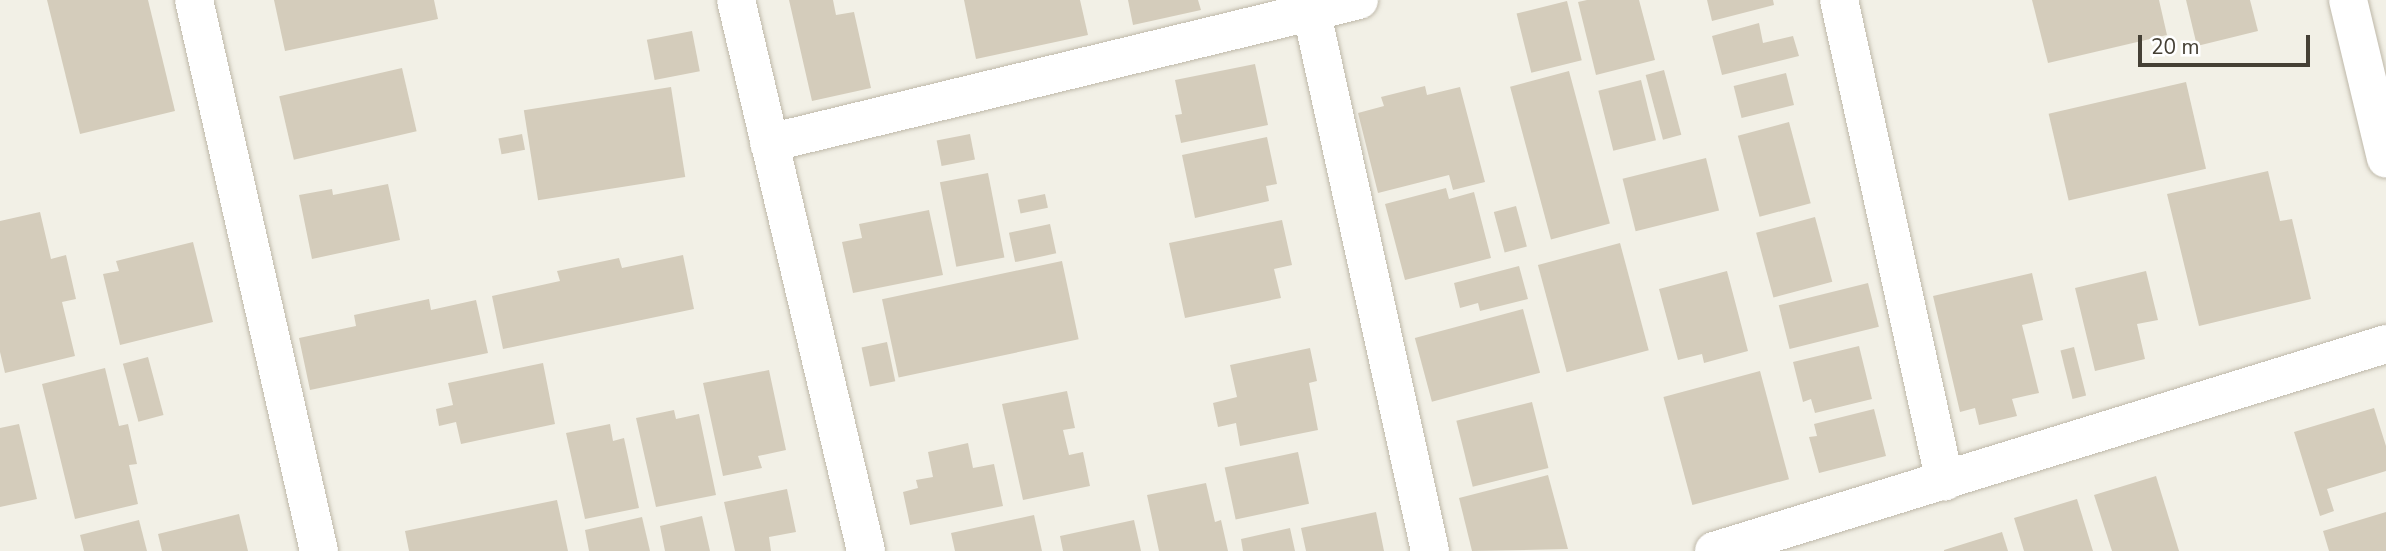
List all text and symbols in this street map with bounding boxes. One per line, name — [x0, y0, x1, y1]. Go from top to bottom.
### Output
scale bar — [2141, 21, 2312, 65]
text: 20 m — [2151, 33, 2200, 61]

